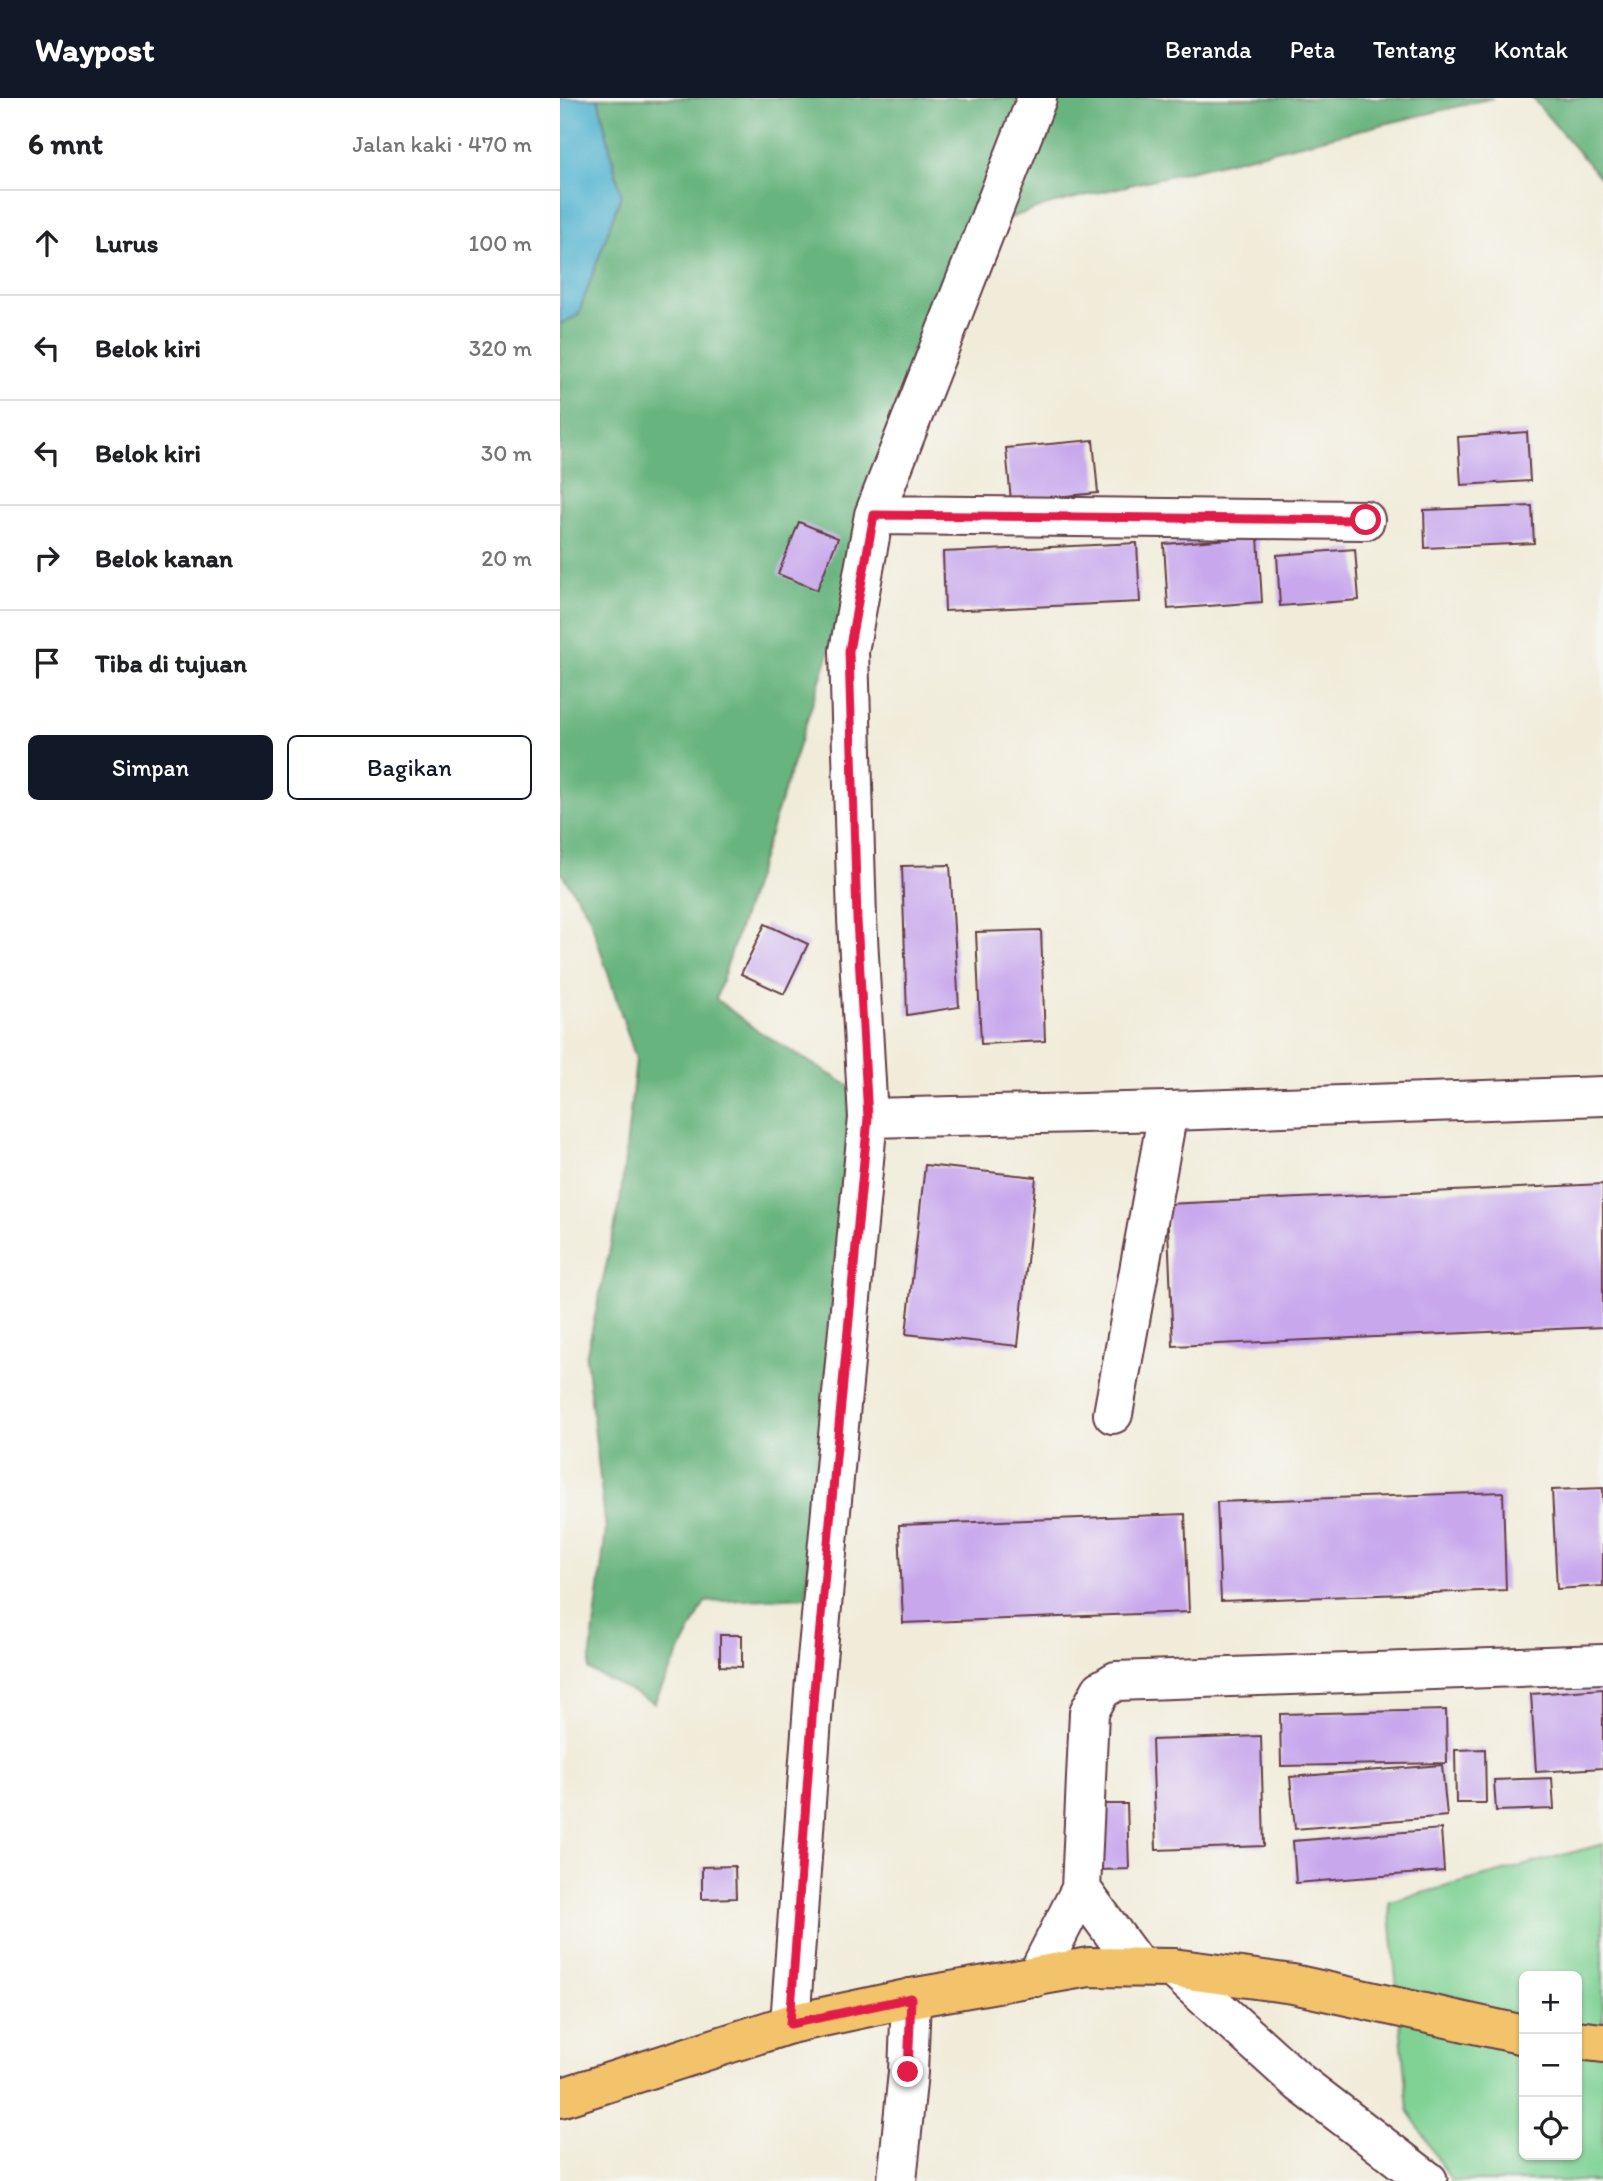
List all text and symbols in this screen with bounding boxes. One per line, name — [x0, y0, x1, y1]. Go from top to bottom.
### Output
text: Waypost — [35, 30, 155, 69]
text: Beranda — [1165, 35, 1252, 64]
text: Peta — [1290, 35, 1335, 64]
text: Tentang — [1373, 35, 1456, 64]
text: Kontak — [1494, 35, 1568, 64]
text: 6 mnt — [28, 125, 103, 162]
text: Jalan kaki · 470 m — [353, 130, 532, 158]
icon: ahead — [28, 224, 66, 262]
text: Lurus — [95, 227, 158, 259]
text: 100 m — [468, 229, 532, 257]
icon: left — [28, 329, 66, 367]
text: Belok kiri — [95, 332, 201, 364]
text: 320 m — [469, 334, 532, 362]
icon: left — [28, 434, 66, 472]
text: Belok kiri — [95, 437, 201, 469]
text: 30 m — [481, 439, 532, 467]
route start — [1350, 504, 1381, 535]
icon: right — [28, 539, 66, 577]
text: Belok kanan — [95, 542, 233, 574]
text: 20 m — [481, 544, 532, 572]
icon: arrive — [28, 644, 66, 682]
text: Tiba di tujuan — [95, 647, 247, 679]
button: Simpan — [28, 735, 273, 800]
button: Bagikan — [287, 735, 532, 800]
map controls — [1519, 1971, 1582, 2160]
button: + — [1519, 1971, 1582, 2034]
button: − — [1519, 2034, 1582, 2097]
route end — [892, 2056, 923, 2087]
button: locate — [1519, 2097, 1582, 2160]

